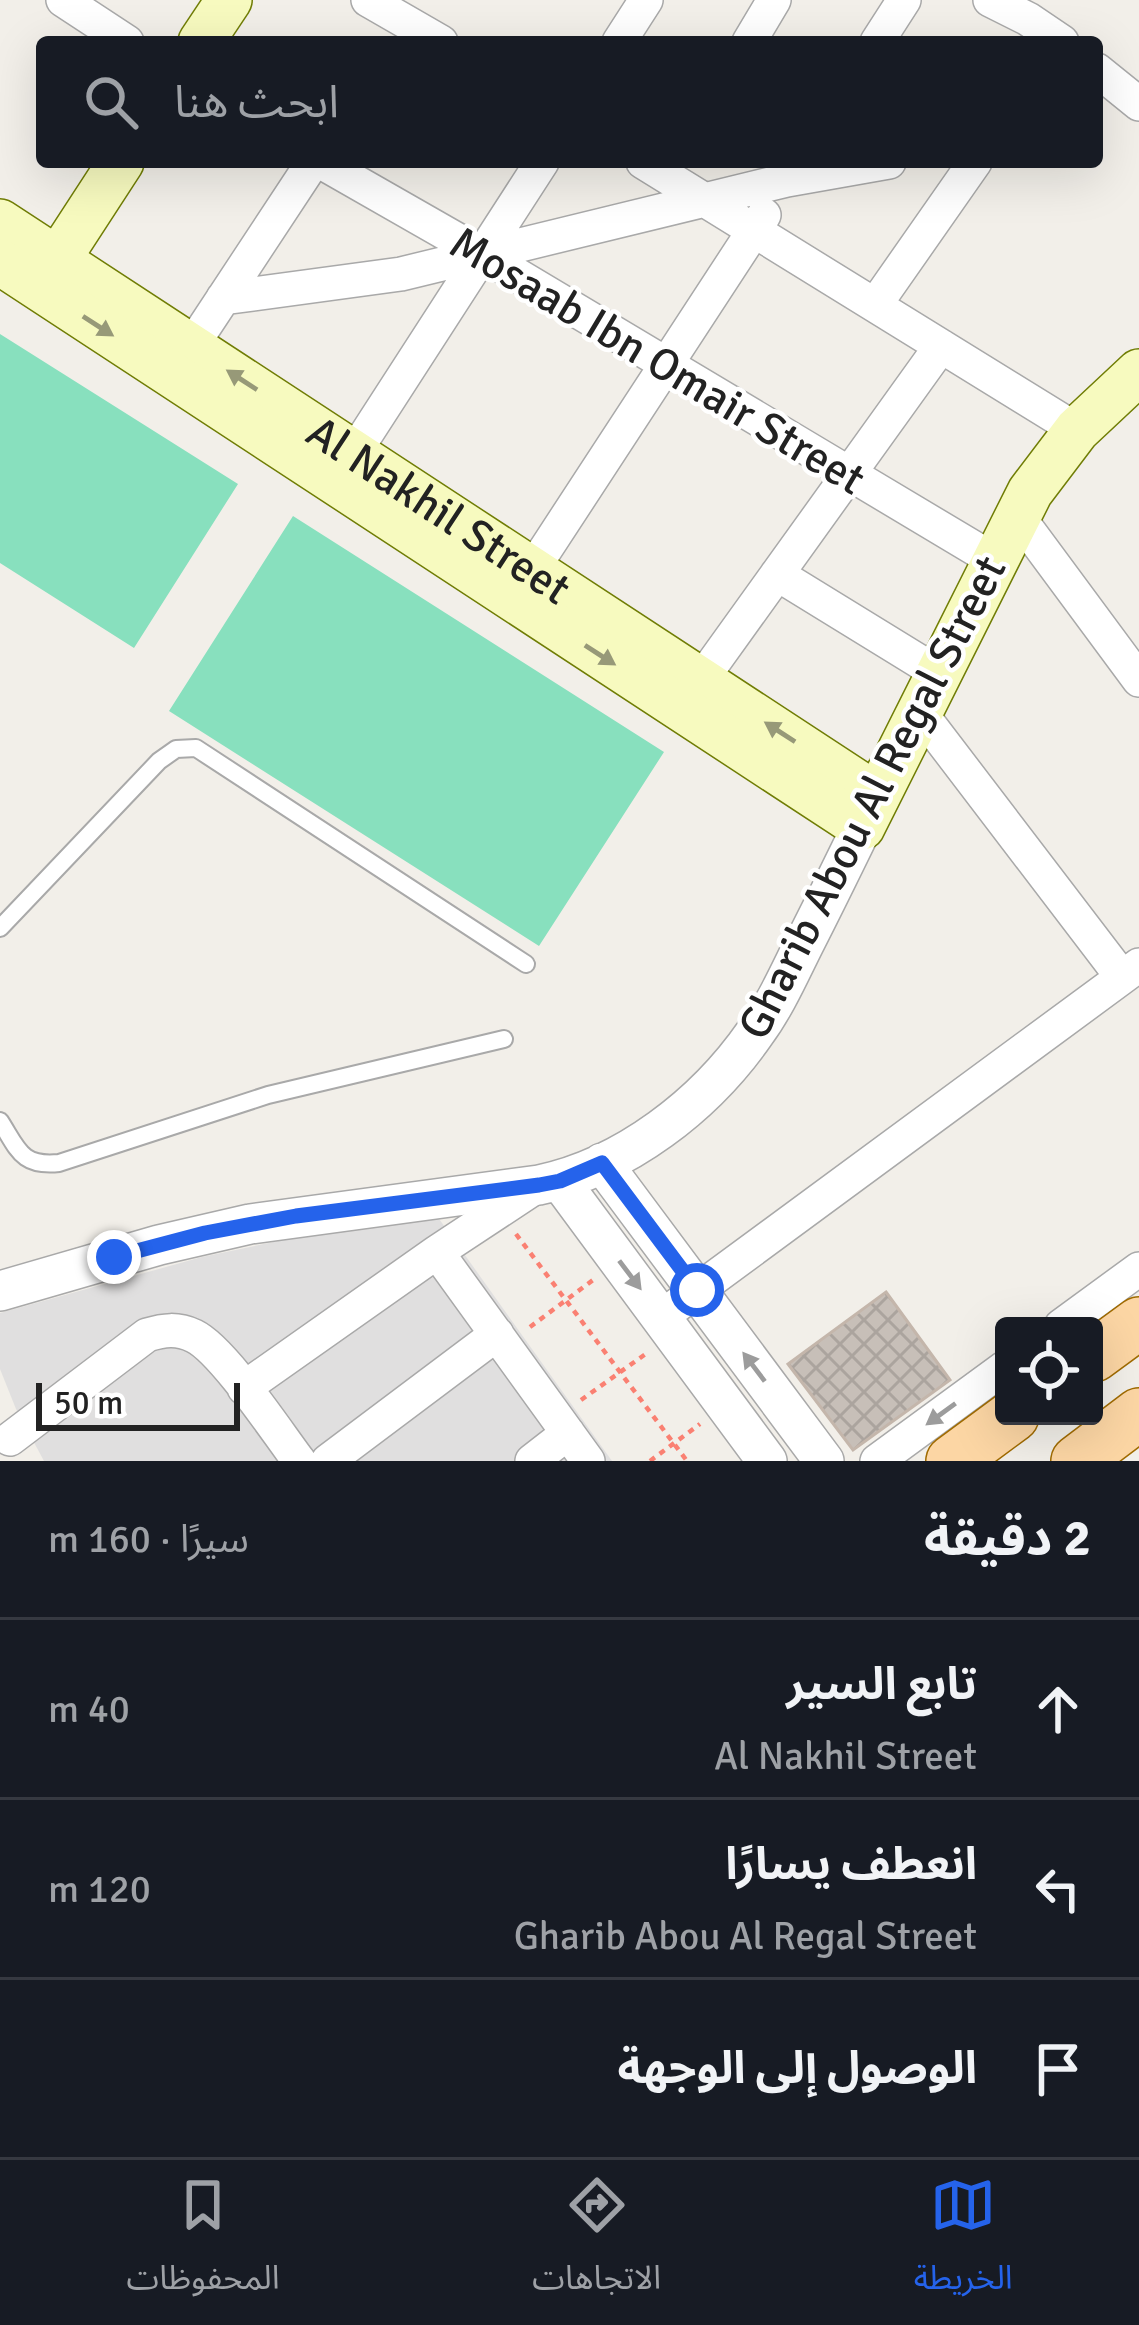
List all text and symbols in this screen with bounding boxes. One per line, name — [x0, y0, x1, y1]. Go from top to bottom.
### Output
search box — [36, 36, 1103, 168]
icon: search — [78, 69, 144, 135]
text: ابحث هنا — [174, 75, 339, 130]
street label: Mosaab Ibn Omair Street — [440, 216, 875, 507]
one-way arrow — [82, 314, 115, 336]
one-way arrow — [226, 370, 259, 392]
street label: Al Nakhil Street — [296, 405, 580, 617]
street label: Gharib Abou Al Regal Street — [726, 547, 1018, 1048]
one-way arrow — [583, 643, 616, 665]
one-way arrow — [763, 721, 796, 743]
route end — [87, 1230, 141, 1284]
one-way arrow — [617, 1259, 641, 1291]
route start — [670, 1263, 724, 1317]
map controls — [995, 1317, 1103, 1425]
button: locate — [995, 1317, 1103, 1425]
one-way arrow — [743, 1351, 767, 1383]
scale bar — [36, 1377, 240, 1430]
text: 50 m — [54, 1383, 123, 1424]
one-way arrow — [925, 1402, 956, 1426]
text: 2 دقيقة — [924, 1507, 1091, 1570]
text: سيرًا · 160 m — [48, 1515, 249, 1563]
text: تابع السير — [787, 1657, 977, 1712]
icon: ahead — [1025, 1676, 1091, 1742]
text: 40 m — [48, 1685, 130, 1733]
text: Al Nakhil Street — [714, 1732, 977, 1780]
text: انعطف يسارًا — [725, 1837, 977, 1892]
icon: left — [1025, 1856, 1091, 1922]
text: 120 m — [48, 1865, 151, 1913]
text: Gharib Abou Al Regal Street — [514, 1912, 977, 1960]
icon: arrive — [1025, 2036, 1091, 2102]
text: الوصول إلى الوجهة — [617, 2041, 977, 2096]
tab: المحفوظات — [126, 2172, 280, 2313]
tab: الاتجاهات — [532, 2172, 661, 2313]
tab: الخريطة — [914, 2172, 1013, 2313]

